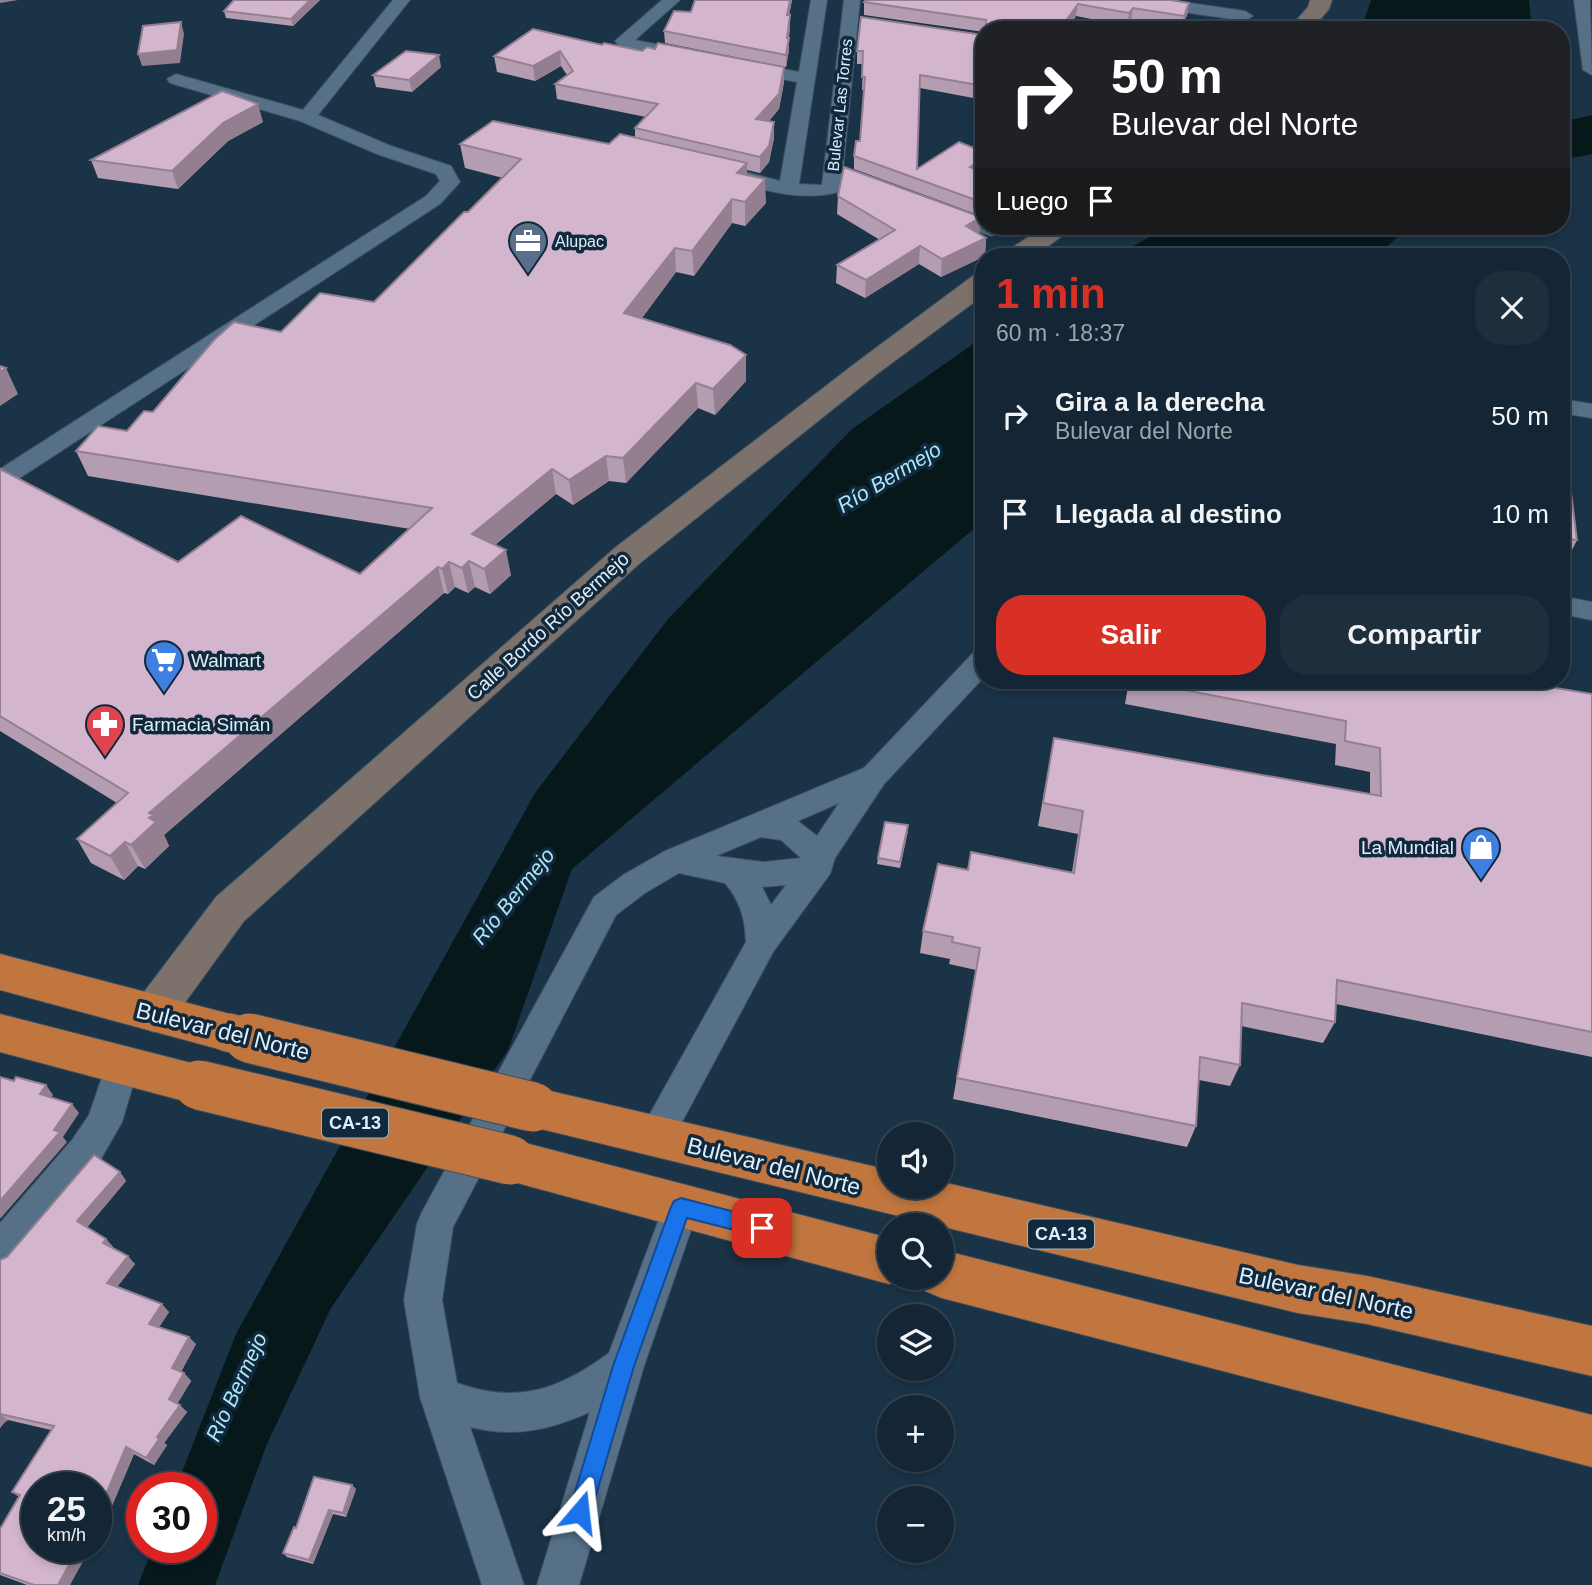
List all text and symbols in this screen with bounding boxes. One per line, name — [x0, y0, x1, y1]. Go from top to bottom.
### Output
street label: Bulevar Las Torres — [825, 38, 855, 172]
icon: right — [996, 49, 1087, 140]
text: 50 m — [1111, 49, 1223, 103]
text: Bulevar del Norte — [1111, 106, 1358, 142]
icon: arrive — [1082, 182, 1120, 220]
text: Luego — [996, 186, 1068, 216]
office icon: Alupac — [507, 220, 549, 275]
place label: Alupac — [555, 233, 604, 250]
text: 1 min — [996, 270, 1106, 317]
button: close — [1475, 271, 1549, 345]
text: 60 m · 18:37 — [996, 320, 1125, 346]
text: Gira a la derecha — [1055, 387, 1265, 417]
icon: right — [996, 397, 1034, 435]
text: 50 m — [1491, 401, 1549, 431]
text: Bulevar del Norte — [1055, 418, 1233, 444]
water label: Río Bermejo — [833, 437, 945, 517]
icon: arrive — [996, 495, 1034, 533]
text: Llegada al destino — [1055, 499, 1282, 529]
text: 10 m — [1491, 499, 1549, 529]
street label: Calle Bordo Río Bermejo — [463, 548, 633, 704]
button: Salir — [996, 595, 1266, 675]
button: Compartir — [1280, 595, 1549, 675]
supermarket icon: Walmart — [143, 639, 185, 694]
place label: Walmart — [191, 650, 262, 671]
pharmacy icon: Farmacia Simán — [84, 703, 126, 758]
place label: Farmacia Simán — [132, 714, 270, 735]
shop icon: La Mundial — [1460, 826, 1502, 881]
place label: La Mundial — [1361, 837, 1454, 858]
water label: Río Bermejo — [467, 843, 559, 949]
street label: Bulevar del Norte — [134, 997, 312, 1065]
road number: CA-13 — [322, 1108, 388, 1138]
map controls — [877, 1122, 954, 1563]
button: sound — [877, 1122, 954, 1199]
street label: Bulevar del Norte — [685, 1132, 863, 1200]
pin — [732, 1198, 792, 1258]
icon: arrive — [743, 1209, 781, 1247]
button: search — [877, 1213, 954, 1290]
road number: CA-13 — [1028, 1219, 1094, 1248]
street label: Bulevar del Norte — [1236, 1262, 1416, 1324]
button: layers — [877, 1304, 954, 1381]
water label: Río Bermejo — [201, 1329, 271, 1445]
button: + — [877, 1395, 954, 1472]
speed limit sign: 30 — [126, 1472, 217, 1563]
position arrow — [543, 1475, 617, 1549]
button: − — [877, 1486, 954, 1563]
text: 25 — [47, 1489, 86, 1528]
text: km/h — [47, 1525, 86, 1545]

